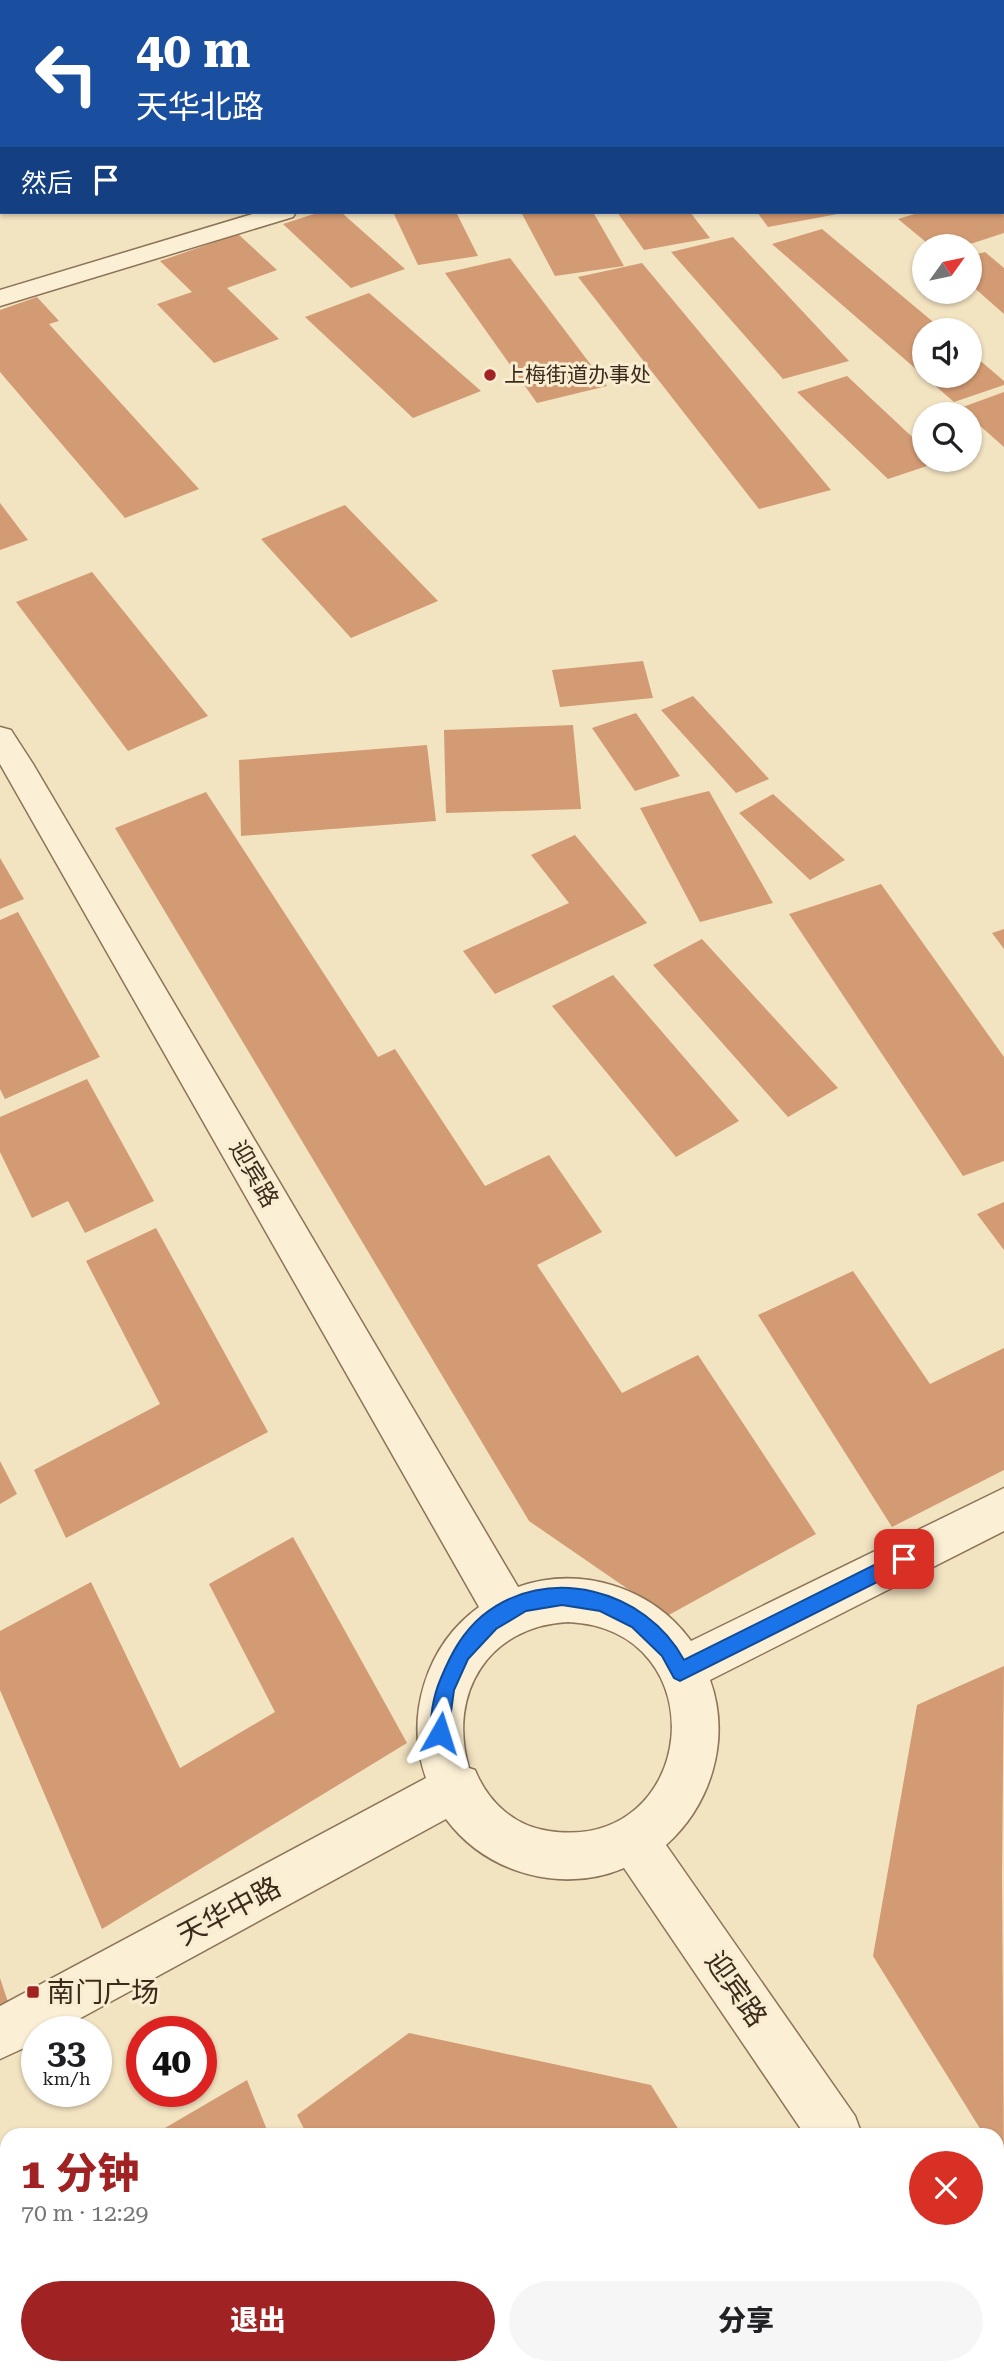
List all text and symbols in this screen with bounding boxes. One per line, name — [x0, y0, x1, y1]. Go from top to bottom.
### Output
text: 40 m — [136, 22, 251, 79]
icon: left — [21, 28, 112, 119]
text: 天华北路 — [136, 88, 264, 126]
icon: arrive — [87, 161, 125, 199]
text: 然后 — [21, 168, 73, 198]
north arrow — [912, 234, 982, 304]
map controls — [912, 234, 982, 472]
button: sound — [912, 318, 982, 388]
place label: 上梅街道办事处 — [504, 363, 651, 387]
marker: 上梅街道办事处 — [482, 367, 498, 383]
button: search — [912, 402, 982, 472]
street label: 迎宾路 — [224, 1136, 284, 1212]
pin — [874, 1529, 934, 1589]
icon: arrive — [885, 1540, 923, 1578]
position arrow — [403, 1696, 477, 1770]
street label: 天华中路 — [172, 1870, 286, 1952]
street label: 迎宾路 — [698, 1945, 774, 2033]
place label: 南门广场 — [47, 1976, 159, 2009]
marker: 南门广场 — [25, 1984, 41, 2000]
speed limit sign: 40 — [126, 2016, 217, 2107]
text: 33 — [47, 2032, 86, 2073]
text: km/h — [42, 2068, 91, 2089]
text: 1 分钟 — [21, 2149, 139, 2198]
button: close — [909, 2151, 983, 2225]
text: 70 m · 12:29 — [21, 2200, 148, 2227]
button: 退出 — [21, 2281, 495, 2361]
button: 分享 — [509, 2281, 983, 2361]

